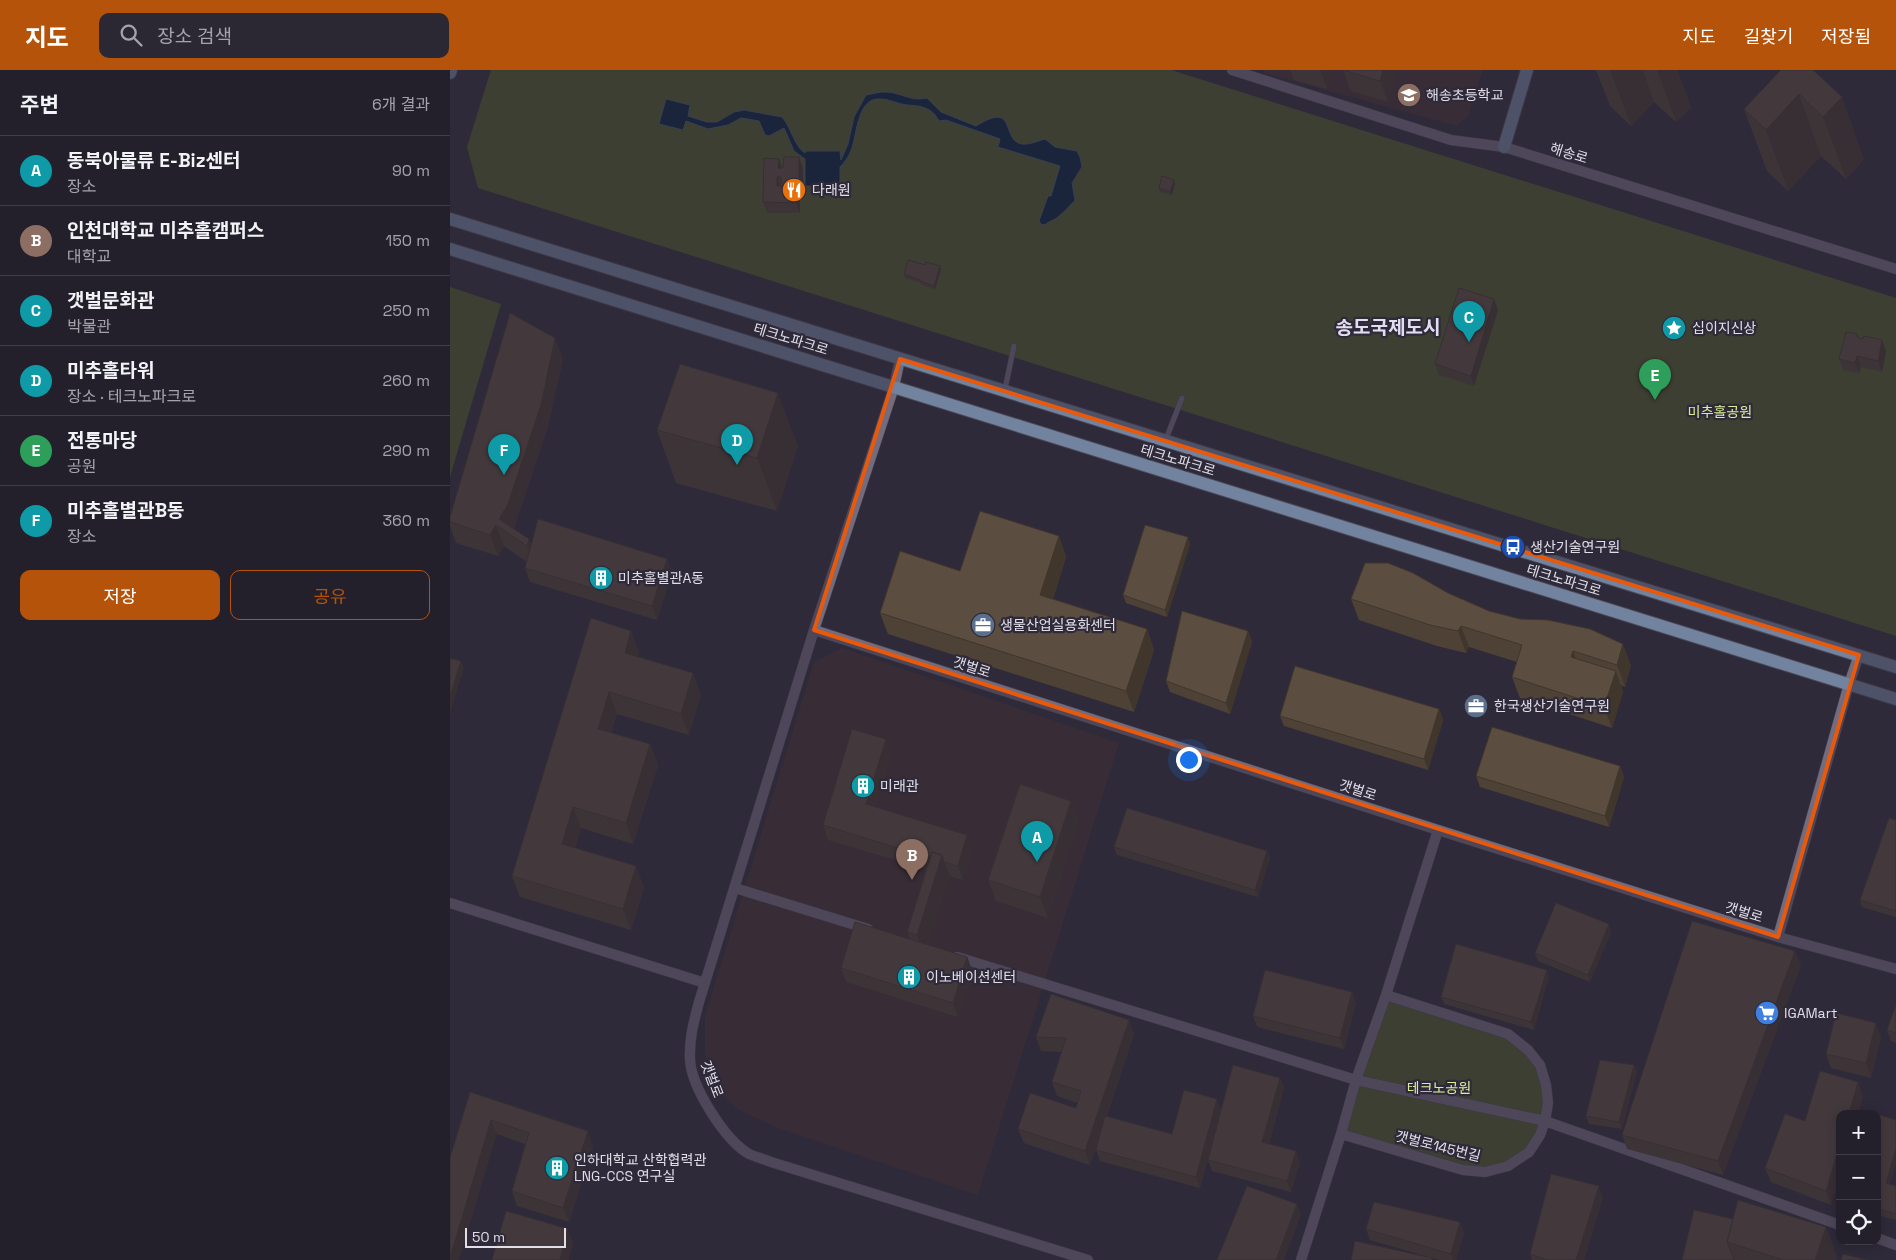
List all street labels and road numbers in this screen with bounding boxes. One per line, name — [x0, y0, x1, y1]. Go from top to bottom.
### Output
street label: 해송로 — [1548, 139, 1590, 167]
street label: 테크노파크로 — [751, 319, 831, 359]
street label: 테크노파크로 — [1138, 440, 1218, 480]
street label: 테크노파크로 — [1524, 560, 1604, 600]
street label: 갯벌로 — [951, 652, 993, 682]
street label: 갯벌로 — [1337, 775, 1379, 805]
street label: 갯벌로 — [1723, 898, 1765, 926]
street label: 갯벌로 — [697, 1058, 727, 1100]
street label: 갯벌로145번길 — [1393, 1127, 1483, 1165]

